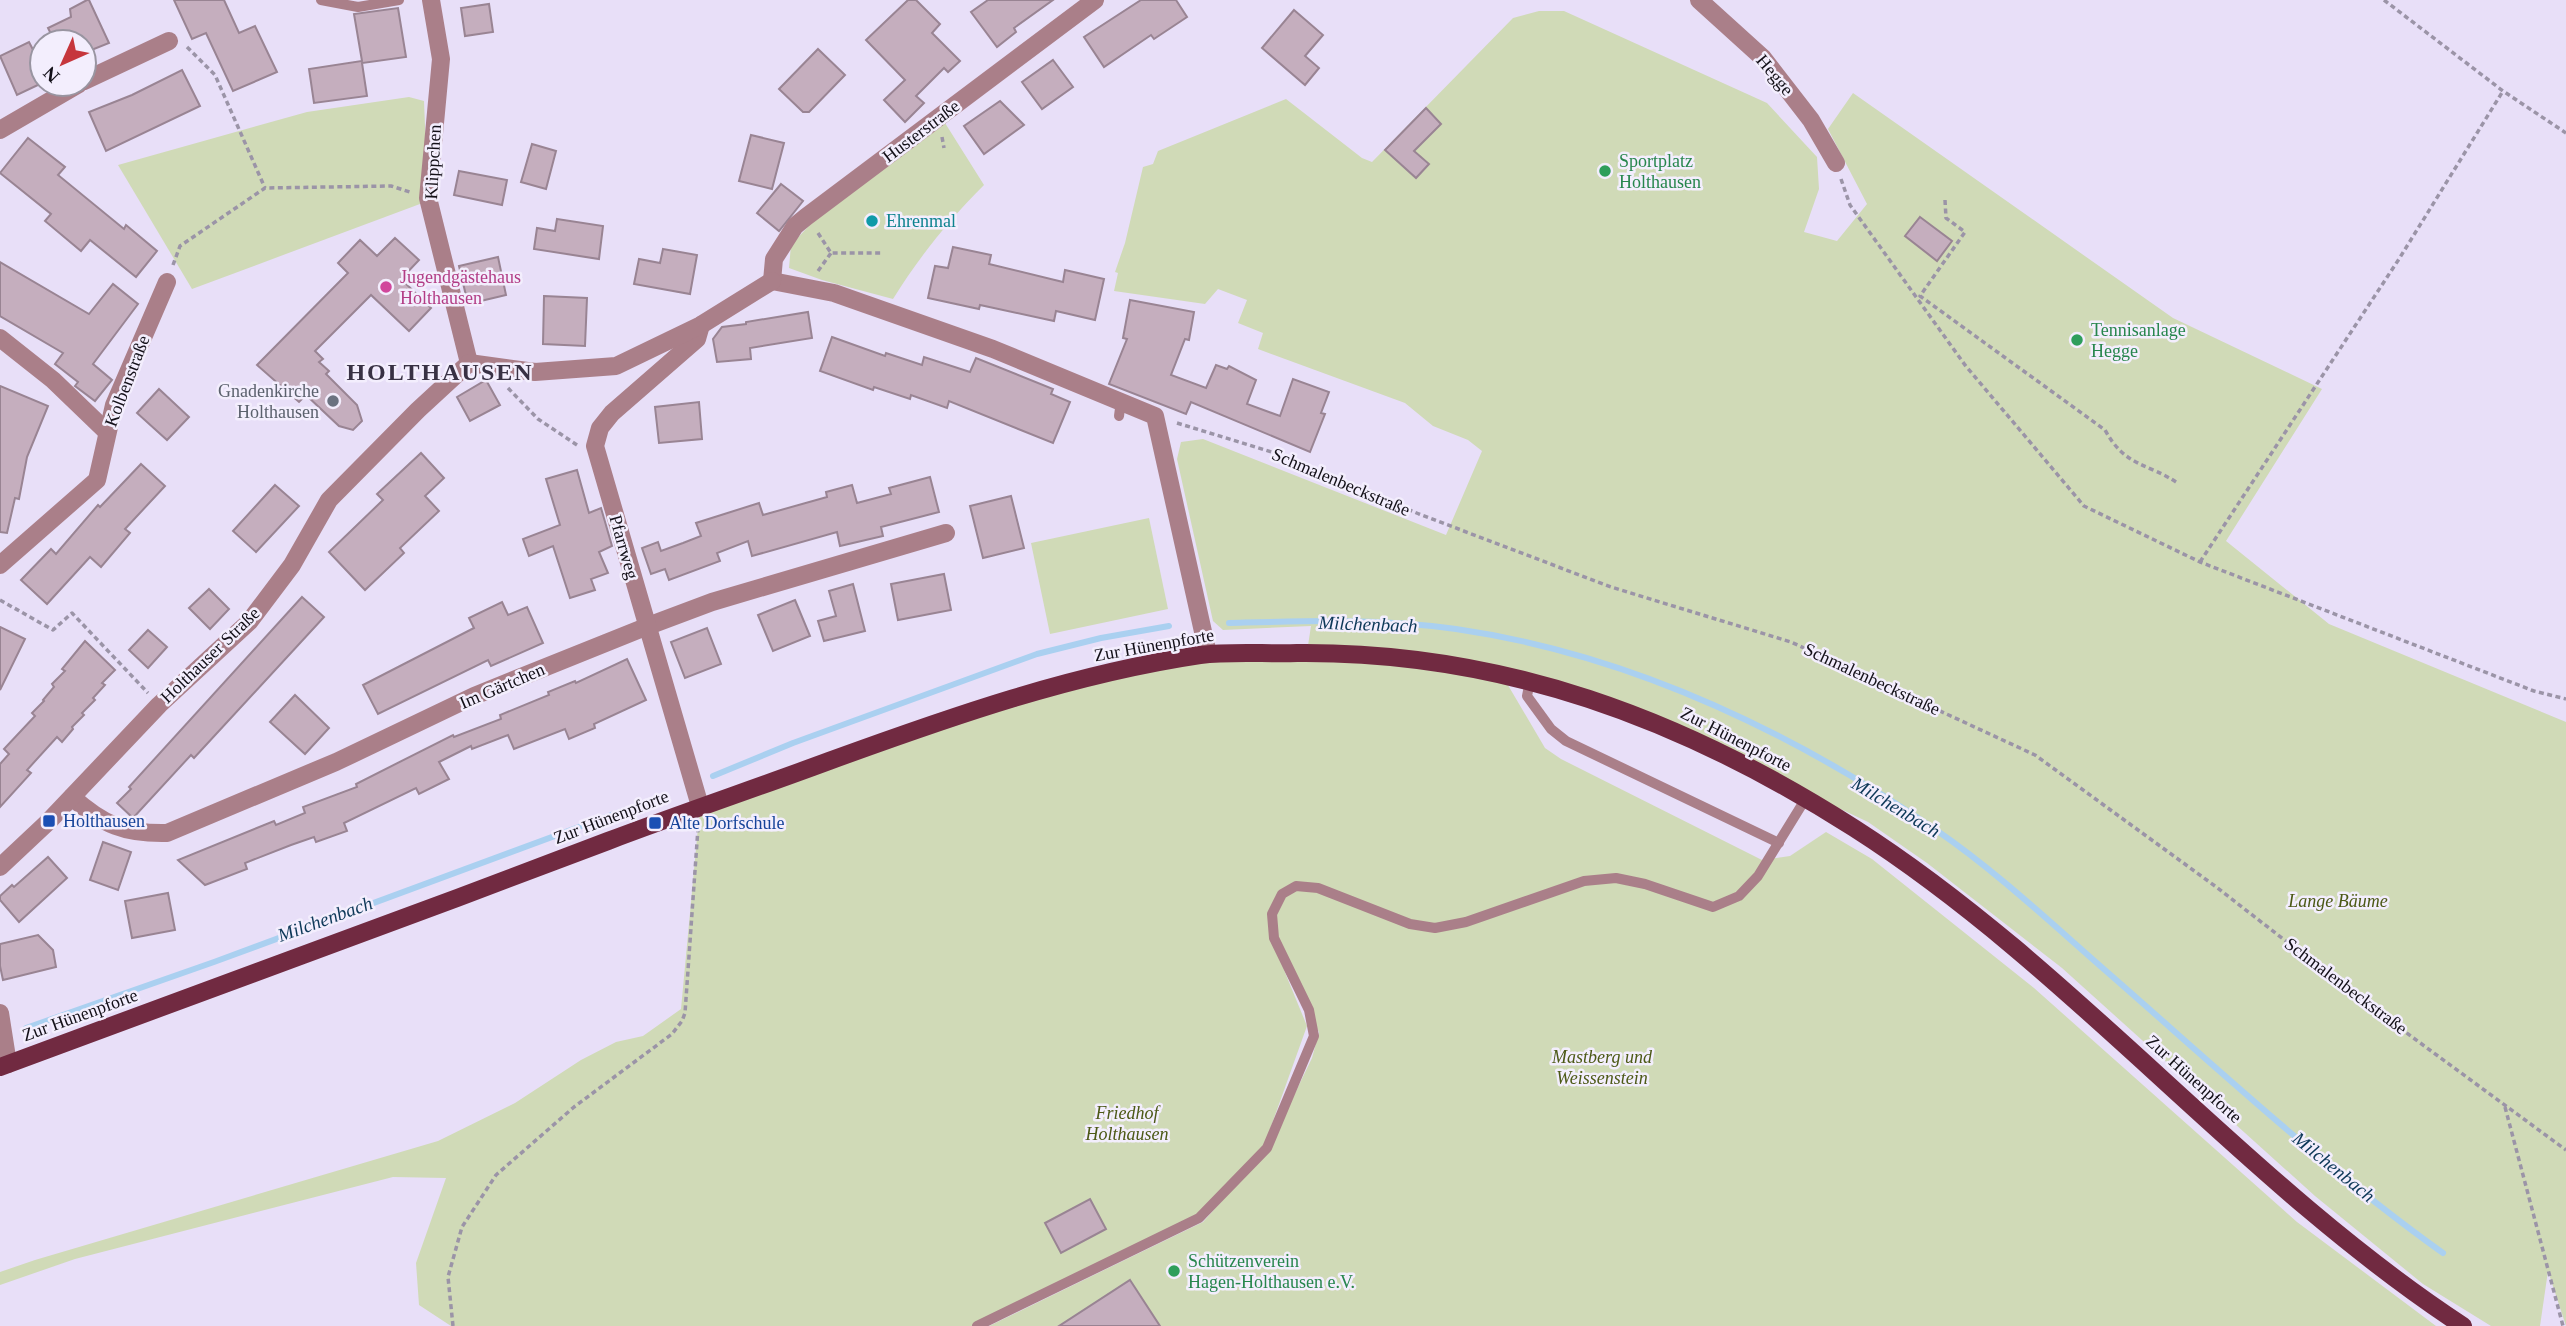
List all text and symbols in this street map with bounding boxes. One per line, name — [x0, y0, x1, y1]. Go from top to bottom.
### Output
north arrow — [28, 28, 98, 98]
street label: Hegge — [1752, 51, 1798, 99]
text: N — [39, 62, 64, 87]
street label: Husterstraße — [879, 96, 963, 166]
street label: Klippchen — [421, 124, 445, 200]
place label: Sportplatz Holthausen — [1619, 151, 1701, 192]
marker: Sportplatz Holthausen — [1597, 163, 1613, 179]
place label: Ehrenmal — [886, 211, 956, 231]
marker: Ehrenmal — [864, 213, 880, 229]
place label: Jugendgästehaus Holthausen — [400, 267, 521, 308]
marker: Jugendgästehaus Holthausen — [378, 279, 394, 295]
place label: Tennisanlage Hegge — [2091, 320, 2186, 361]
marker: Tennisanlage Hegge — [2069, 332, 2085, 348]
street label: Kolbenstraße — [100, 333, 154, 429]
district label: HOLTHAUSEN — [346, 359, 534, 385]
place label: Gnadenkirche Holthausen — [218, 381, 319, 422]
marker: Gnadenkirche Holthausen — [325, 393, 341, 409]
street label: Schmalenbeckstraße — [1269, 444, 1413, 520]
street label: Pfarrweg — [605, 513, 643, 581]
street label: Holthauser Straße — [156, 603, 264, 707]
water label: Milchenbach — [1317, 612, 1418, 636]
street label: Zur Hünenpforte — [1092, 625, 1216, 665]
street label: Schmalenbeckstraße — [1801, 639, 1943, 719]
street label: Im Gärtchen — [456, 659, 548, 713]
street label: Zur Hünenpforte — [1677, 703, 1795, 775]
water label: Milchenbach — [1847, 772, 1944, 842]
street label: Zur Hünenpforte — [551, 786, 671, 848]
place label: Holthausen — [63, 811, 145, 831]
marker: Holthausen — [41, 813, 57, 829]
place label: Alte Dorfschule — [669, 813, 784, 833]
marker: Alte Dorfschule — [647, 815, 663, 831]
park label: Lange Bäume — [2287, 891, 2388, 911]
water label: Milchenbach — [274, 892, 375, 946]
street label: Schmalenbeckstraße — [2281, 933, 2411, 1039]
street label: Zur Hünenpforte — [20, 985, 140, 1045]
street label: Zur Hünenpforte — [2142, 1031, 2246, 1127]
park label: Mastberg und Weissenstein — [1551, 1047, 1653, 1088]
park label: Friedhof Holthausen — [1085, 1103, 1169, 1144]
water label: Milchenbach — [2288, 1127, 2379, 1206]
place label: Schützenverein Hagen-Holthausen e.V. — [1188, 1251, 1355, 1292]
marker: Schützenverein Hagen-Holthausen e.V. — [1166, 1263, 1182, 1279]

